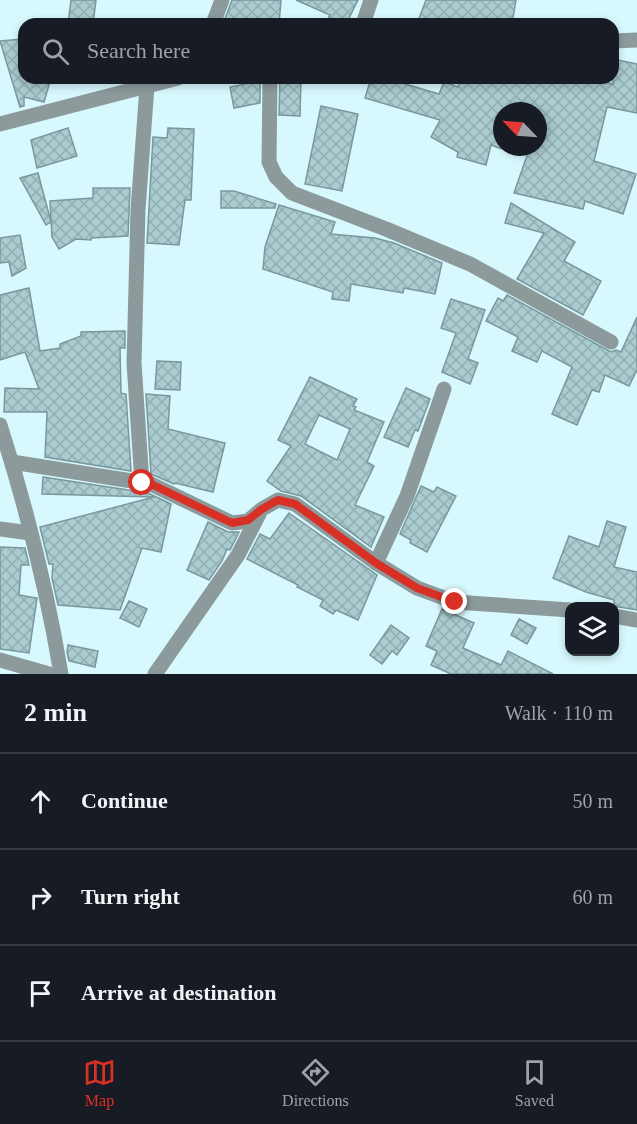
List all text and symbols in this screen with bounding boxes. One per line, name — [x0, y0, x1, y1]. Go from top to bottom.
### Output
search box — [18, 18, 619, 84]
icon: search — [39, 35, 72, 68]
text: Search here — [87, 38, 190, 63]
north arrow — [493, 102, 547, 156]
route start — [128, 469, 154, 495]
route end — [441, 588, 467, 614]
map controls — [565, 602, 619, 656]
button: layers — [565, 602, 619, 656]
text: 2 min — [24, 698, 87, 727]
text: Walk · 110 m — [505, 702, 613, 724]
icon: ahead — [24, 785, 57, 818]
text: Continue — [81, 788, 168, 813]
text: 50 m — [572, 790, 613, 812]
icon: right — [24, 881, 57, 914]
text: Turn right — [81, 884, 180, 909]
text: 60 m — [572, 886, 613, 908]
icon: arrive — [24, 977, 57, 1010]
text: Arrive at destination — [81, 980, 277, 1005]
tab: Map — [83, 1056, 116, 1110]
tab: Directions — [282, 1056, 349, 1110]
tab: Saved — [515, 1056, 554, 1110]

